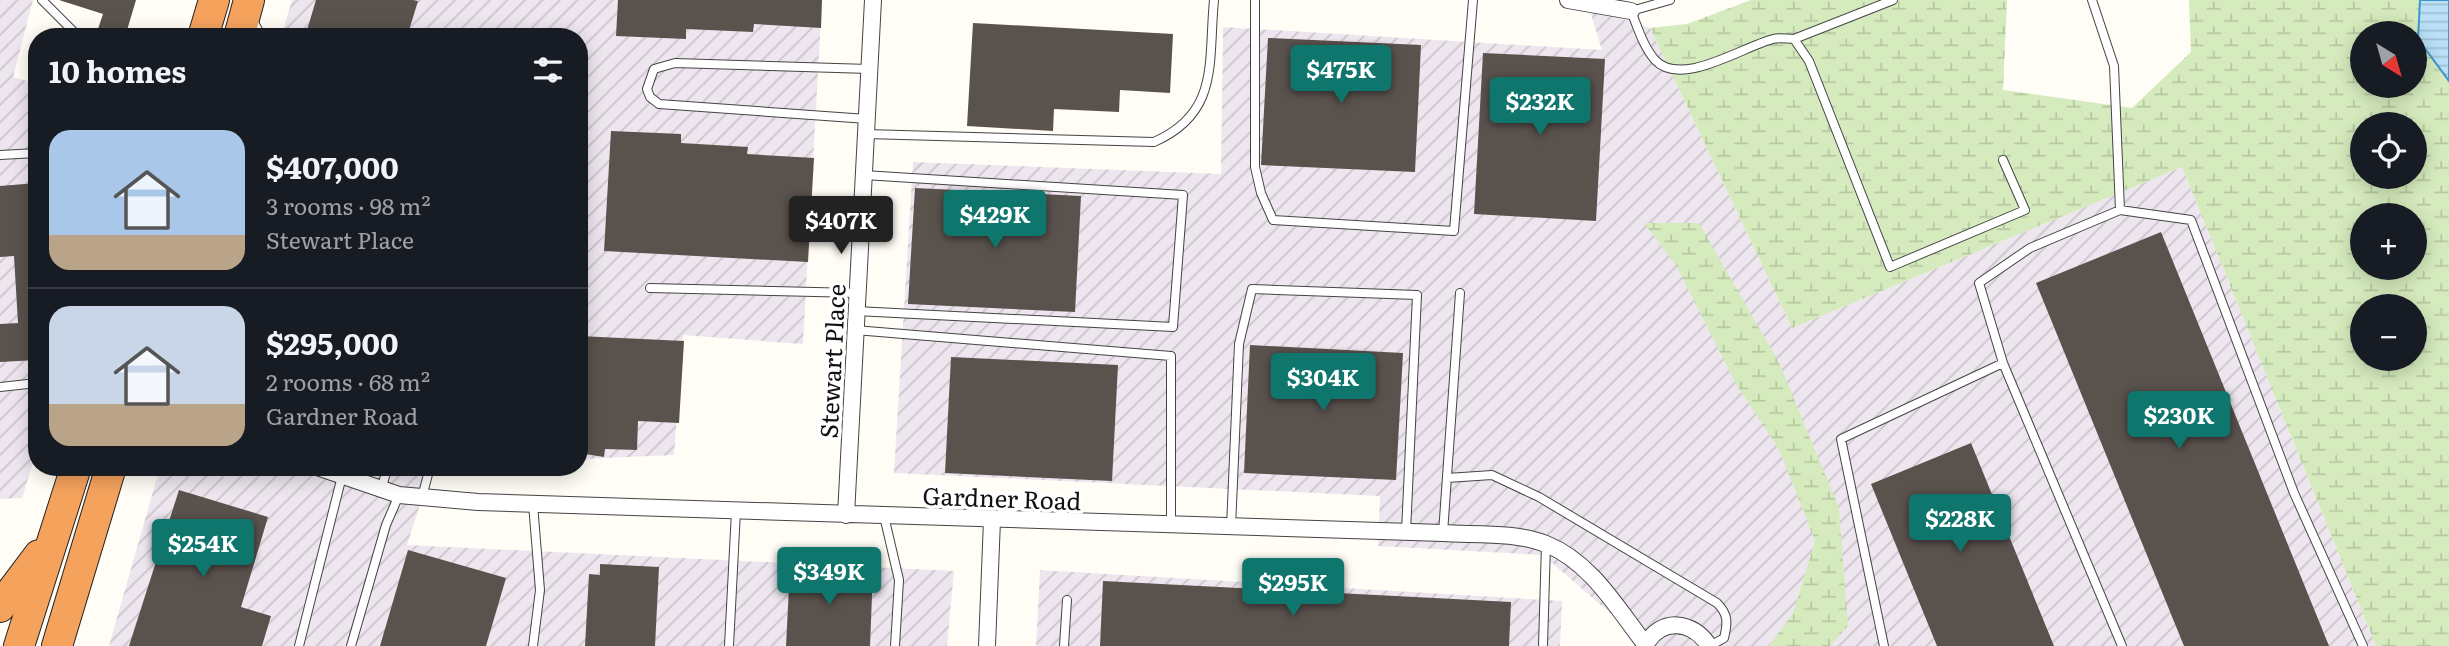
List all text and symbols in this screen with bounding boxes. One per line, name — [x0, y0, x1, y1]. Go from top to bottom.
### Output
north arrow — [2350, 21, 2427, 98]
map controls — [2350, 21, 2427, 371]
pin: $475K — [1292, 46, 1390, 105]
text: 10 homes — [49, 48, 186, 92]
icon: filters — [529, 51, 567, 89]
text: $475K — [1306, 51, 1376, 85]
pin: $232K — [1491, 78, 1589, 137]
text: $232K — [1506, 83, 1574, 117]
button: locate — [2350, 112, 2427, 189]
text: $407,000 — [266, 144, 399, 188]
icon: home — [105, 158, 189, 242]
text: 3 rooms · 98 m² — [266, 188, 431, 222]
pin: $429K — [946, 190, 1044, 250]
pin: $407K — [792, 196, 890, 256]
text: $429K — [959, 196, 1031, 230]
text: $407K — [805, 202, 877, 236]
button: + — [2350, 203, 2427, 280]
text: Stewart Place — [266, 222, 414, 256]
street label: Stewart Place — [809, 283, 853, 439]
button: − — [2350, 294, 2427, 371]
text: $295,000 — [266, 320, 399, 364]
icon: home — [105, 334, 189, 418]
pin: $304K — [1274, 354, 1372, 413]
text: $304K — [1287, 359, 1359, 393]
text: 2 rooms · 68 m² — [266, 364, 430, 398]
pin: $230K — [2130, 392, 2228, 451]
text: $230K — [2143, 397, 2215, 431]
text: Gardner Road — [266, 398, 418, 432]
street label: Gardner Road — [922, 477, 1082, 517]
pin: $228K — [1911, 494, 2009, 554]
text: $228K — [1925, 500, 1995, 534]
pin: $254K — [154, 520, 252, 579]
text: $254K — [168, 525, 238, 559]
pin: $349K — [780, 548, 878, 607]
text: $349K — [793, 553, 865, 587]
pin: $295K — [1244, 558, 1342, 618]
text: $295K — [1258, 564, 1328, 598]

